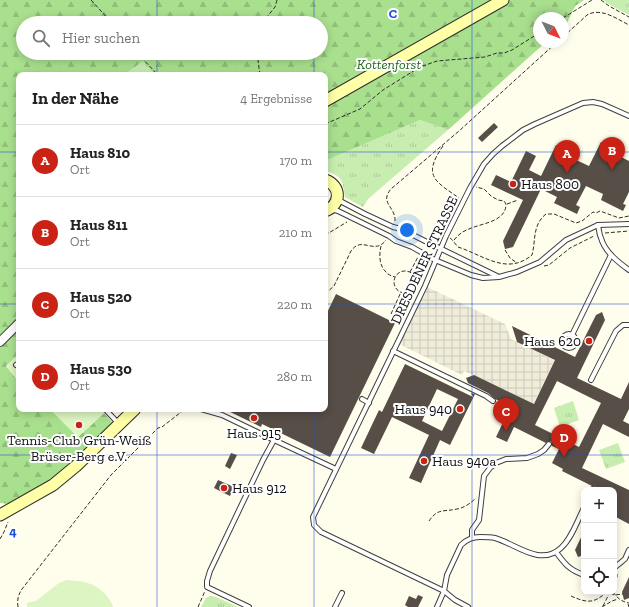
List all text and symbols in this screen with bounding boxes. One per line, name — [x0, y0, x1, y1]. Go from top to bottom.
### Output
text: C — [389, 6, 397, 21]
north arrow — [533, 12, 569, 48]
search box — [16, 16, 328, 60]
icon: search — [30, 27, 52, 49]
text: Hier suchen — [62, 29, 140, 47]
park label: Kottenforst — [357, 56, 421, 73]
text: In der Nähe — [32, 88, 119, 108]
text: 4 Ergebnisse — [240, 91, 312, 106]
pin: B — [599, 137, 625, 170]
pin: A — [554, 140, 580, 173]
text: Haus 810 — [70, 144, 130, 162]
text: A — [41, 153, 49, 168]
text: 170 m — [279, 153, 312, 168]
text: Ort — [70, 162, 90, 177]
place label: Haus 800 — [521, 176, 579, 193]
marker: Haus 800 — [508, 179, 518, 189]
street label: DRESDENER STRASSE — [387, 193, 462, 327]
text: Haus 811 — [70, 216, 128, 234]
your location — [397, 220, 417, 240]
text: B — [41, 225, 49, 240]
text: 210 m — [279, 225, 312, 240]
text: Ort — [70, 234, 90, 249]
text: Haus 520 — [70, 288, 132, 306]
text: C — [41, 297, 49, 312]
text: 220 m — [277, 297, 312, 312]
text: Ort — [70, 306, 90, 321]
place label: Haus 620 — [524, 333, 581, 350]
marker: Haus 620 — [584, 336, 594, 346]
text: Haus 530 — [70, 360, 132, 378]
text: D — [40, 369, 50, 384]
text: 280 m — [277, 369, 312, 384]
text: Ort — [70, 378, 90, 393]
pin: C — [493, 398, 519, 431]
place label: Haus 940 — [395, 401, 452, 418]
marker: Haus 940 — [455, 404, 465, 414]
marker: Haus 915 — [249, 413, 259, 423]
marker: Tennis-Club Grün-Weiß Brüser-Berg e.V. — [74, 420, 84, 430]
pin: D — [551, 424, 577, 457]
place label: Haus 915 — [227, 425, 281, 442]
place label: Tennis-Club Grün-Weiß Brüser-Berg e.V. — [7, 432, 151, 465]
place label: Haus 940a — [432, 453, 496, 470]
marker: Haus 940a — [419, 456, 429, 466]
place label: Haus 912 — [232, 480, 286, 497]
marker: Haus 912 — [219, 483, 229, 493]
map controls — [581, 487, 617, 595]
button: + — [581, 487, 617, 523]
button: − — [581, 523, 617, 559]
text: 4 — [9, 524, 17, 539]
button: locate — [581, 559, 617, 595]

